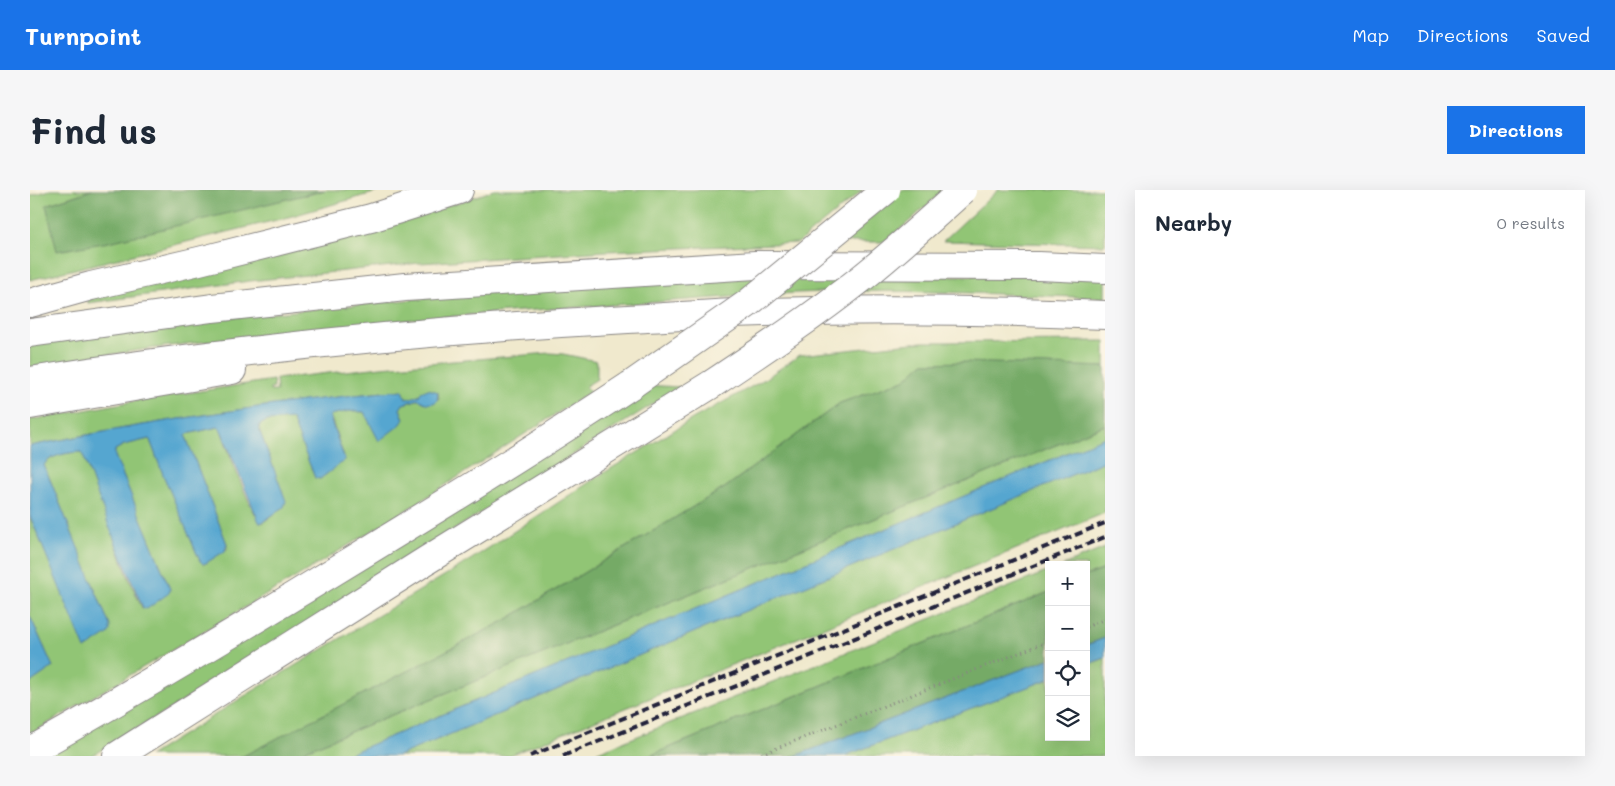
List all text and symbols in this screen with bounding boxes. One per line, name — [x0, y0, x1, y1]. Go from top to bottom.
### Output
text: Turnpoint — [25, 20, 141, 51]
text: Map — [1352, 23, 1389, 47]
text: Directions — [1417, 23, 1509, 47]
text: Saved — [1537, 23, 1590, 47]
button: Directions — [1447, 106, 1585, 154]
text: Find us — [30, 107, 157, 153]
text: Nearby — [1155, 209, 1232, 236]
text: 0 results — [1497, 212, 1565, 233]
map controls — [1045, 561, 1090, 741]
button: + — [1045, 561, 1090, 606]
button: − — [1045, 606, 1090, 651]
button: locate — [1045, 651, 1090, 696]
button: layers — [1045, 696, 1090, 741]

